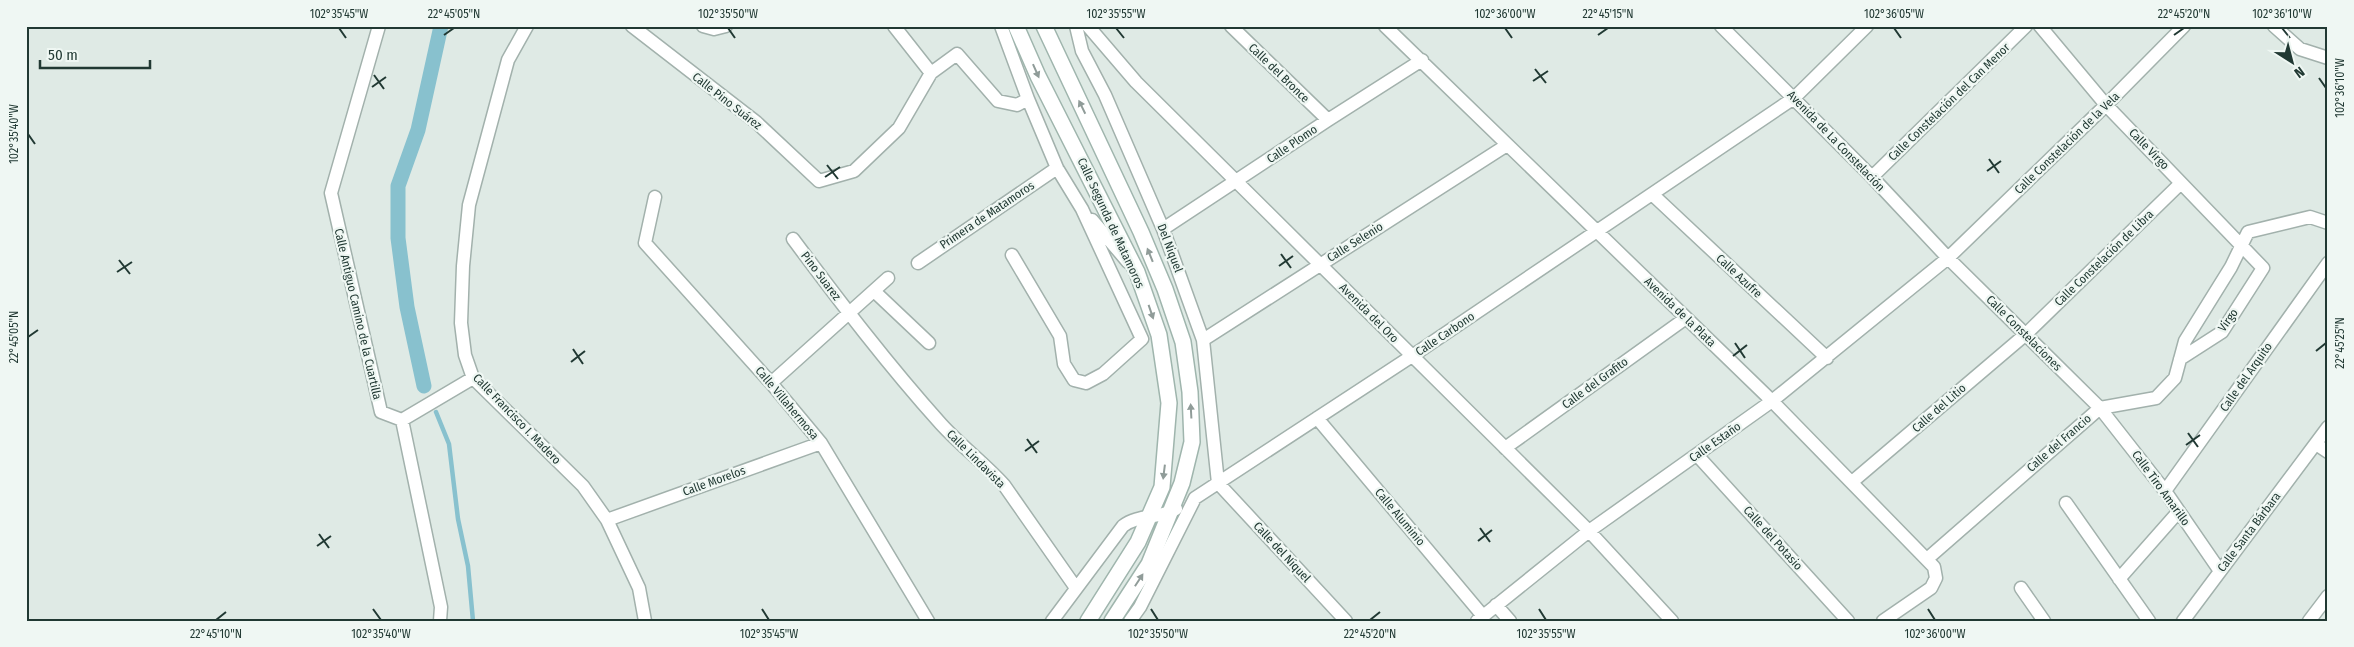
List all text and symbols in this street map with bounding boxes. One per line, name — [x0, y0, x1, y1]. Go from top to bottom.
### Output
text: 102°35'45"W — [310, 7, 368, 21]
text: 22°45'05"N — [428, 7, 480, 21]
text: 102°35'50"W — [698, 7, 758, 21]
text: 102°35'55"W — [1087, 7, 1145, 21]
text: 102°36'00"W — [1474, 7, 1536, 21]
text: 22°45'15"N — [1582, 7, 1634, 21]
text: 102°36'05"W — [1864, 7, 1924, 21]
text: 22°45'20"N — [2158, 7, 2210, 21]
text: 102°36'10"W — [2252, 7, 2312, 21]
scale bar — [40, 38, 150, 70]
north arrow — [2266, 38, 2316, 88]
street label: Calle Constelación del Can Menor — [1885, 40, 2013, 164]
street label: Calle del Bronce — [1246, 41, 1312, 106]
text: 50 m — [48, 46, 78, 64]
text: 102°36'10"W — [2333, 58, 2347, 118]
text: N — [2291, 63, 2308, 81]
one-way arrow — [1032, 64, 1040, 78]
street label: Calle Pino Suárez — [690, 70, 765, 133]
street label: Avenida de La Constelación — [1784, 88, 1888, 194]
street label: Calle Constelación de la Vela — [2012, 89, 2122, 197]
one-way arrow — [1078, 100, 1086, 114]
text: 102°35'40"W — [7, 104, 21, 164]
street label: Calle Plomo — [1264, 122, 1320, 166]
street label: Calle Virgo — [2126, 126, 2172, 172]
street label: Calle Segunda de Matamoros — [1075, 156, 1147, 290]
street label: Primera de Matamoros — [937, 178, 1037, 252]
street label: Calle Constelación de Libra — [2052, 207, 2157, 309]
street label: Calle Selenio — [1324, 219, 1386, 265]
street label: Del Niquel — [1154, 222, 1186, 274]
street label: Calle Antiguo Camino de la Cuartilla — [331, 227, 385, 401]
one-way arrow — [1146, 248, 1154, 262]
street label: Pino Suarez — [798, 249, 844, 303]
street label: Calle Azufre — [1713, 251, 1765, 301]
street label: Avenida de la Plata — [1641, 274, 1719, 350]
street label: Avenida del Oro — [1336, 280, 1402, 346]
street label: Calle Constelaciones — [1983, 292, 2065, 374]
one-way arrow — [1147, 305, 1155, 320]
street label: Virgo — [2215, 306, 2241, 334]
street label: Calle Carbono — [1413, 309, 1477, 359]
text: 22°45'05"N — [7, 311, 21, 363]
text: 22°45'25"N — [2333, 317, 2347, 369]
street label: Calle del Arquito — [2217, 340, 2275, 414]
street label: Calle del Grafito — [1559, 354, 1631, 412]
street label: Calle Villahermosa — [752, 364, 822, 442]
street label: Calle Francisco I. Madero — [470, 371, 564, 467]
street label: Calle del Litio — [1909, 381, 1969, 435]
one-way arrow — [1186, 402, 1194, 418]
street label: Calle del Francio — [2024, 411, 2094, 475]
street label: Calle Estaño — [1686, 419, 1744, 465]
street label: Calle Lindavista — [944, 427, 1008, 491]
street label: Calle Tiro Amarillo — [2129, 448, 2193, 528]
street label: Calle Morelos — [681, 463, 747, 499]
one-way arrow — [1159, 465, 1167, 481]
street label: Calle Aluminio — [1372, 486, 1428, 548]
street label: Calle Santa Bárbara — [2215, 489, 2284, 575]
street label: Calle del Potasio — [1741, 503, 1805, 573]
street label: Calle del Níquel — [1251, 519, 1313, 585]
one-way arrow — [1134, 573, 1143, 587]
text: 22°45'10"N — [190, 627, 242, 641]
text: 102°35'40"W — [351, 627, 411, 641]
text: 102°35'45"W — [740, 627, 798, 641]
text: 102°35'50"W — [1128, 627, 1188, 641]
text: 22°45'20"N — [1344, 627, 1396, 641]
text: 102°35'55"W — [1517, 627, 1575, 641]
text: 102°36'00"W — [1904, 627, 1966, 641]

